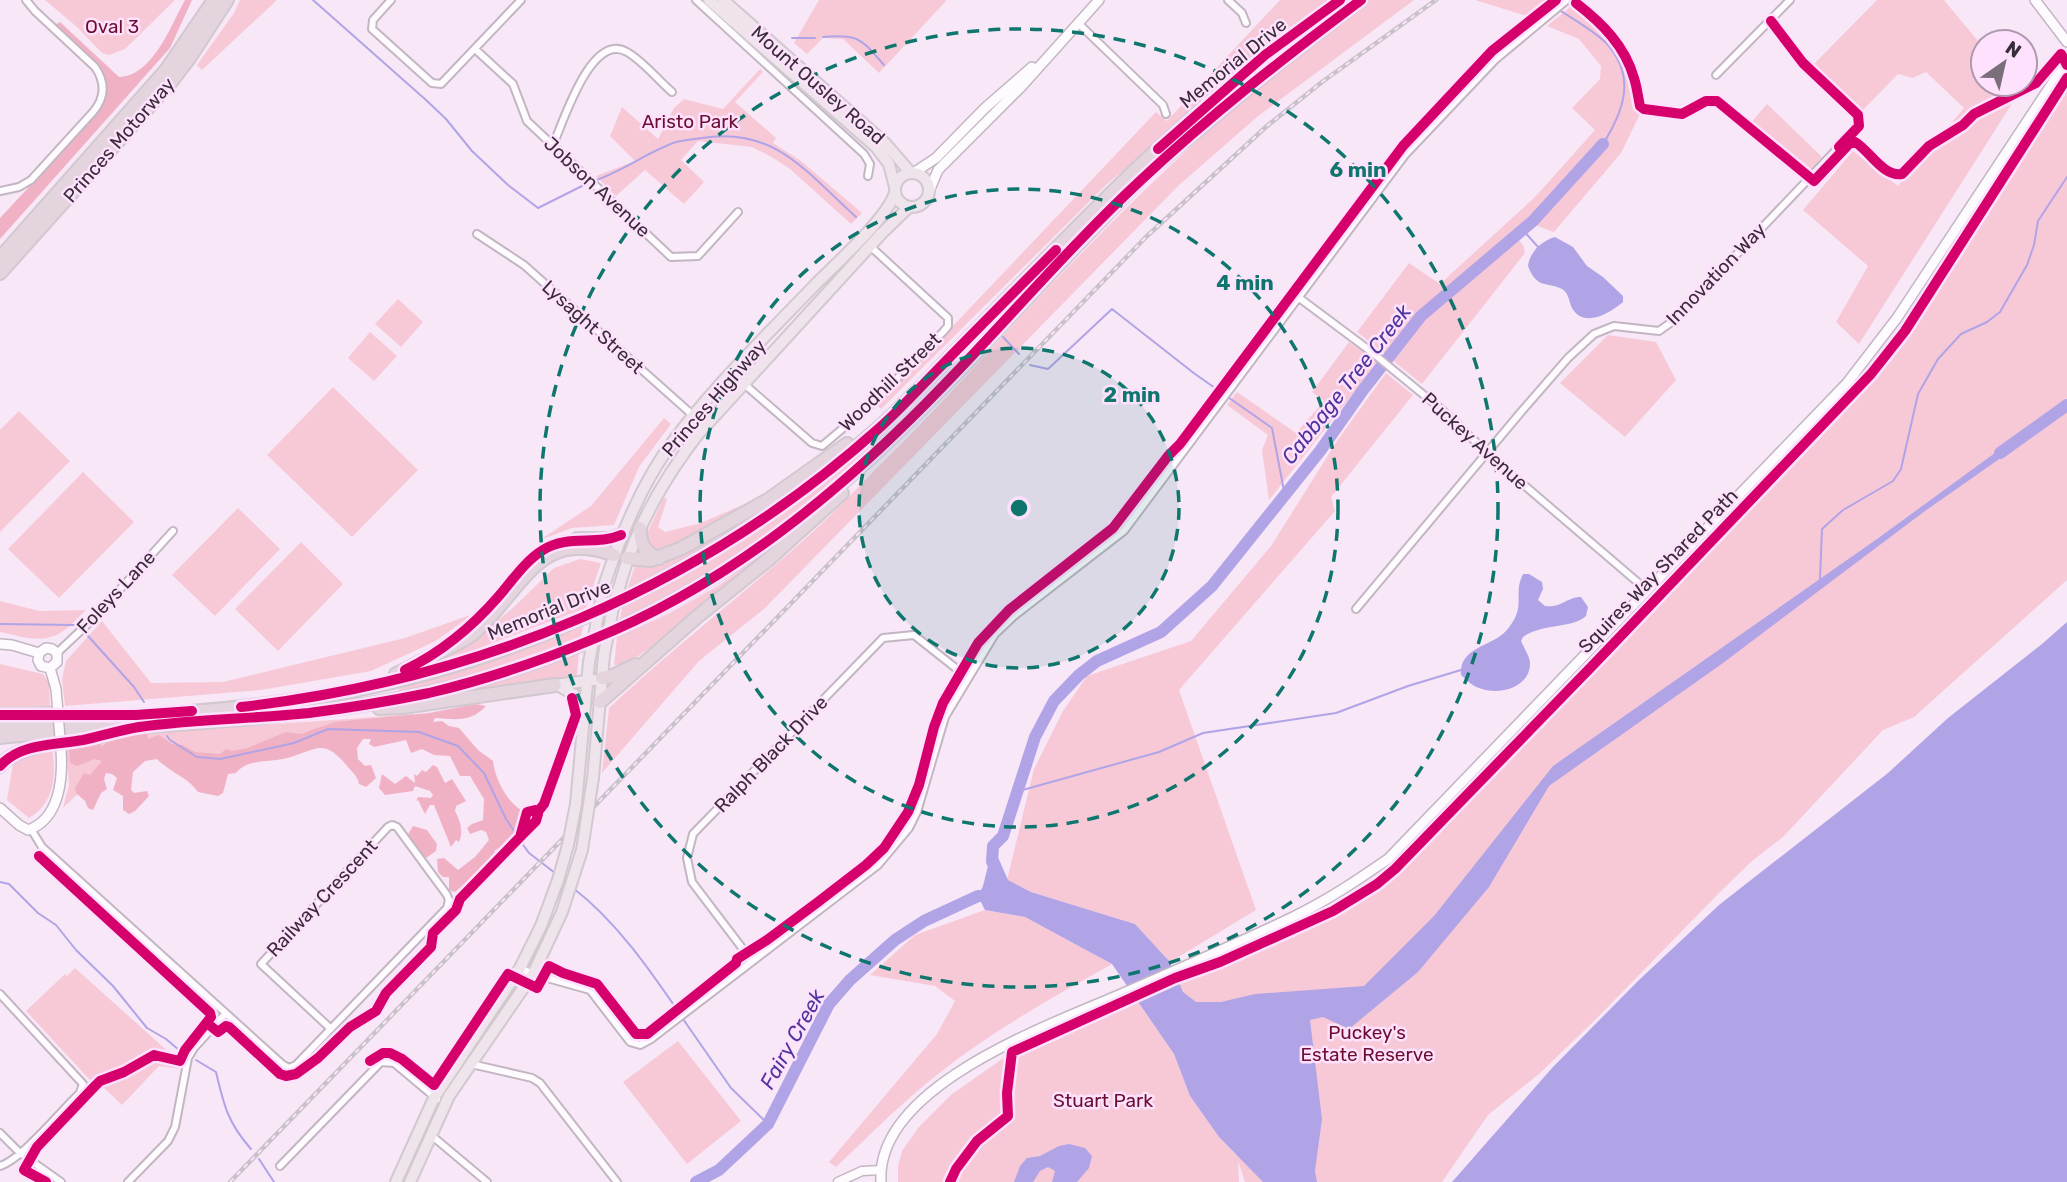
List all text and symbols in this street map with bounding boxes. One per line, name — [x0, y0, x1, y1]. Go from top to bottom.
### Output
street label: Memorial Drive — [1175, 13, 1291, 113]
park label: Oval 3 — [85, 15, 139, 38]
street label: Mount Ousley Road — [747, 21, 889, 149]
north arrow — [1969, 28, 2039, 98]
text: N — [2001, 36, 2025, 63]
street label: Princes Motorway — [58, 73, 180, 207]
park label: Aristo Park — [642, 110, 739, 133]
street label: Jobson Avenue — [539, 132, 655, 242]
text: 6 min — [1330, 157, 1386, 182]
street label: Innovation Way — [1661, 218, 1771, 330]
text: 4 min — [1216, 270, 1274, 295]
street label: Lysaght Street — [537, 275, 649, 379]
water label: Cabbage Tree Creek — [1276, 298, 1417, 469]
street label: Woodhill Street — [834, 327, 946, 436]
street label: Princes Highway — [657, 335, 771, 461]
text: 2 min — [1104, 382, 1160, 407]
street label: Puckey Avenue — [1417, 387, 1533, 495]
street label: Squires Way Shared Path — [1573, 484, 1743, 658]
centre of rings — [1007, 496, 1031, 520]
street label: Foleys Lane — [72, 546, 160, 638]
street label: Memorial Drive — [484, 575, 614, 645]
street label: Ralph Black Drive — [709, 691, 833, 817]
street label: Railway Crescent — [262, 834, 383, 961]
water label: Fairy Creek — [754, 984, 830, 1093]
park label: Puckey's Estate Reserve — [1300, 1021, 1434, 1066]
park label: Stuart Park — [1053, 1089, 1153, 1112]

